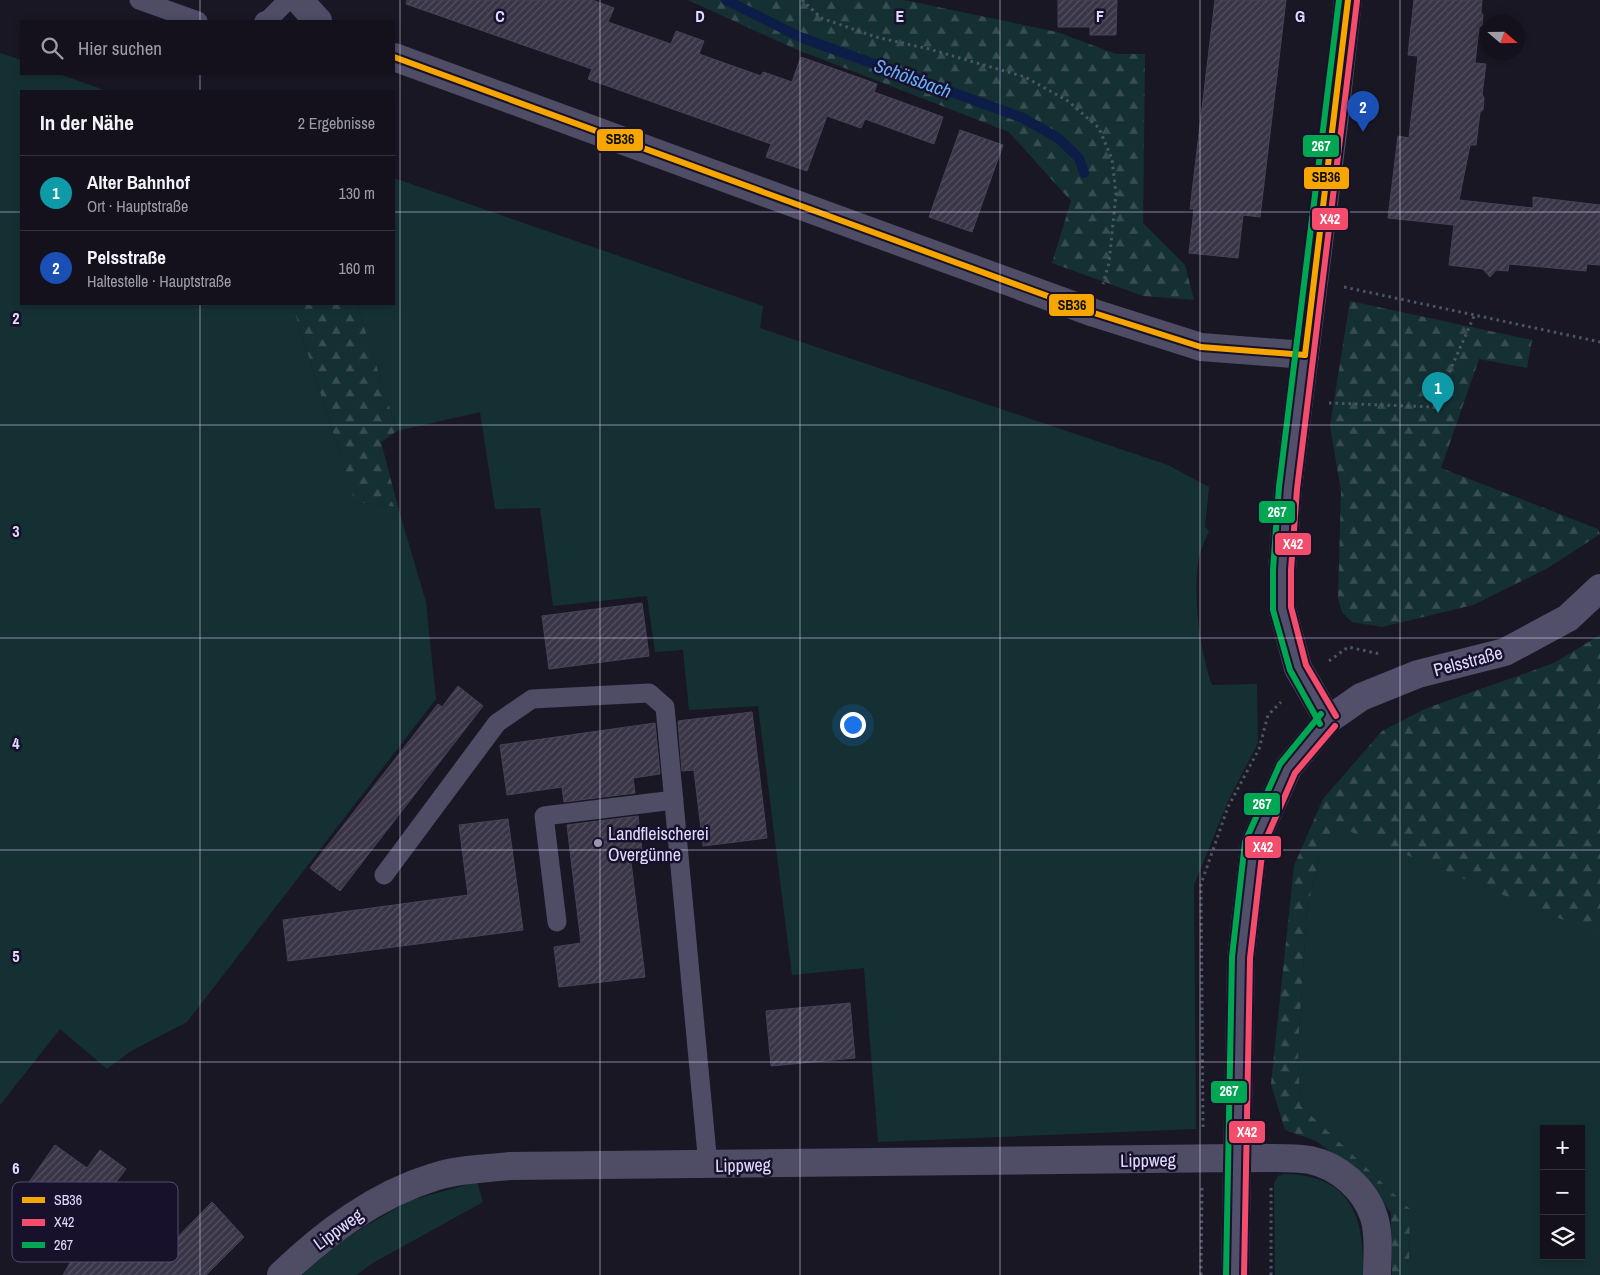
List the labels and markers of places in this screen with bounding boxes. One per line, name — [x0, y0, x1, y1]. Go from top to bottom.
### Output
pin: 2 — [1347, 91, 1379, 132]
pin: 1 — [1422, 372, 1454, 413]
place label: Landfleischerei Overgünne — [608, 821, 709, 867]
marker: Landfleischerei Overgünne — [592, 837, 604, 849]

